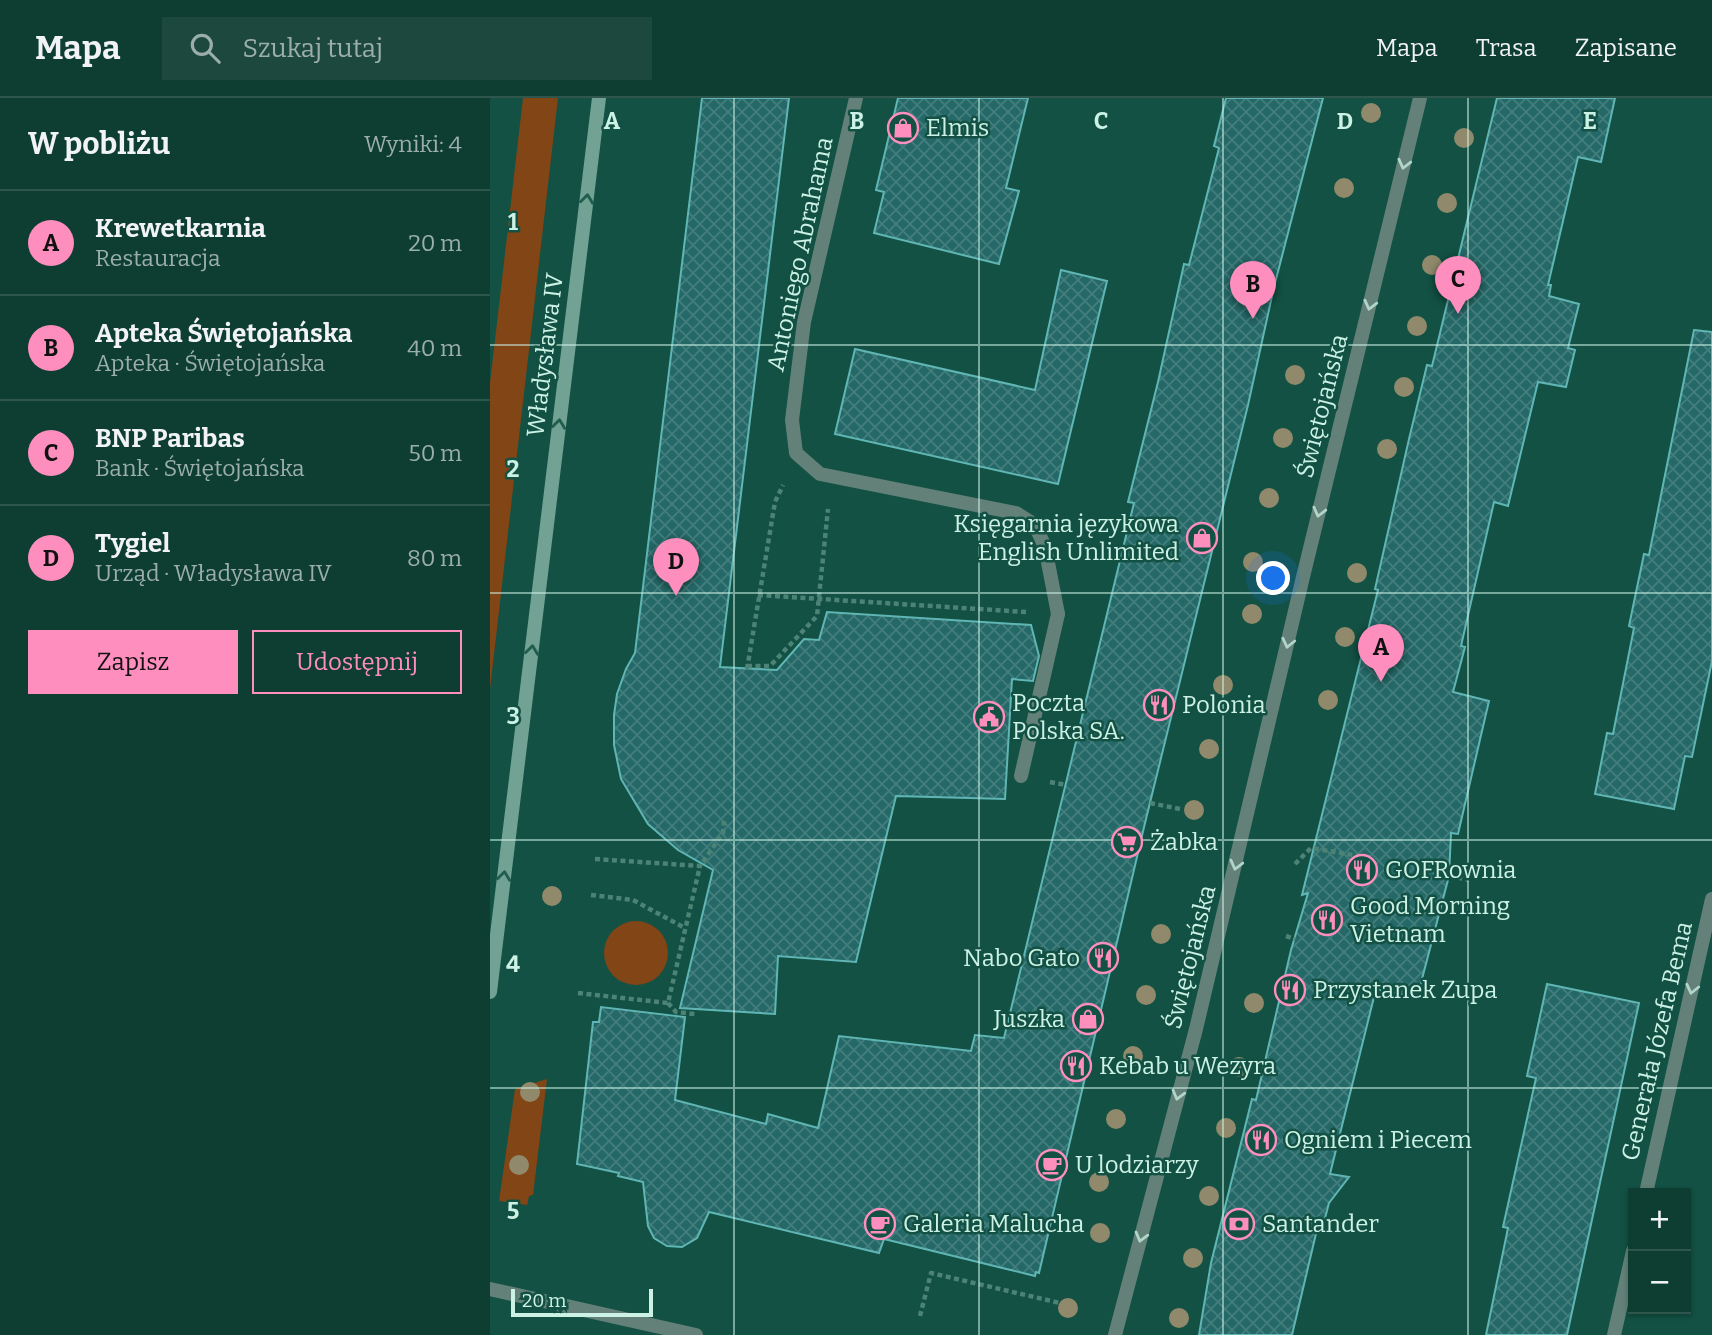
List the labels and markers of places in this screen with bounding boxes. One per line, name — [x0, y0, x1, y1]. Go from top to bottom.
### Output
shop icon: Elmis — [886, 111, 920, 145]
place label: Elmis — [926, 114, 989, 142]
pin: C — [1435, 256, 1481, 314]
pin: B — [1230, 261, 1276, 319]
place label: Księgarnia językowa English Unlimited — [953, 510, 1179, 566]
shop icon: Księgarnia językowa English Unlimited — [1185, 521, 1219, 555]
pin: D — [653, 538, 699, 596]
pin: A — [1358, 624, 1404, 682]
restaurant icon: Polonia — [1142, 688, 1176, 722]
place label: Poczta Polska SA. — [1012, 689, 1125, 745]
place label: Polonia — [1182, 691, 1266, 719]
public building icon: Poczta Polska SA. — [972, 700, 1006, 734]
supermarket icon: Żabka — [1110, 825, 1144, 859]
place label: Żabka — [1150, 828, 1218, 856]
restaurant icon: GOFRownia — [1345, 853, 1379, 887]
place label: GOFRownia — [1385, 856, 1516, 884]
place label: Good Morning Vietnam — [1350, 892, 1510, 948]
restaurant icon: Good Morning Vietnam — [1310, 903, 1344, 937]
restaurant icon: Nabo Gato — [1086, 941, 1120, 975]
place label: Nabo Gato — [963, 944, 1080, 972]
restaurant icon: Przystanek Zupa — [1273, 973, 1307, 1007]
place label: Przystanek Zupa — [1313, 976, 1497, 1004]
shop icon: Juszka — [1071, 1002, 1105, 1036]
place label: Juszka — [993, 1005, 1065, 1033]
restaurant icon: Kebab u Wezyra — [1059, 1049, 1093, 1083]
place label: Kebab u Wezyra — [1099, 1052, 1276, 1080]
restaurant icon: Ogniem i Piecem — [1244, 1123, 1278, 1157]
place label: Ogniem i Piecem — [1284, 1126, 1472, 1154]
cafe icon: U lodziarzy — [1035, 1148, 1069, 1182]
place label: U lodziarzy — [1075, 1151, 1199, 1179]
cafe icon: Galeria Malucha — [863, 1207, 897, 1241]
bank icon: Santander — [1222, 1207, 1256, 1241]
place label: Galeria Malucha — [903, 1210, 1084, 1238]
place label: Santander — [1262, 1210, 1379, 1238]

